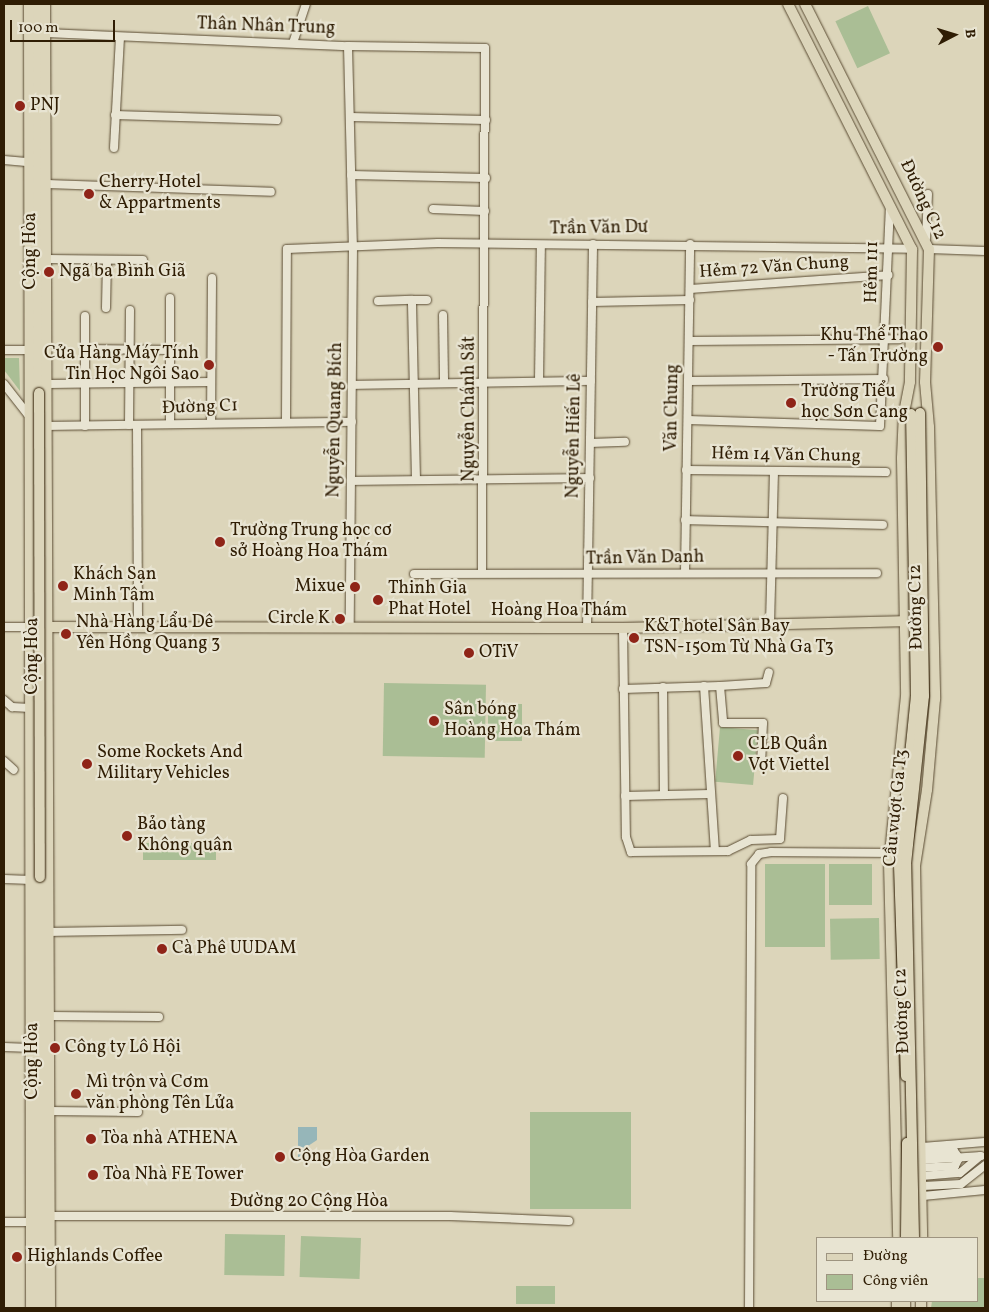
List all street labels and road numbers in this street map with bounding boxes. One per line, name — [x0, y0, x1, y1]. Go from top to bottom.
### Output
street label: Thân Nhân Trung — [196, 14, 336, 40]
street label: Đường C12 — [894, 157, 950, 243]
street label: Cộng Hòa — [20, 213, 42, 289]
street label: Trần Văn Dư — [549, 217, 649, 241]
street label: Hẻm 111 — [862, 241, 884, 303]
street label: Hẻm 72 Văn Chung — [698, 252, 850, 284]
street label: Nguyễn Chánh Sắt — [459, 336, 481, 482]
street label: Nguyễn Quang Bích — [324, 342, 348, 498]
street label: Văn Chung — [661, 364, 685, 452]
street label: Nguyễn Hiến Lê — [563, 373, 587, 499]
street label: Đường C1 — [162, 396, 238, 420]
street label: Hẻm 14 Văn Chung — [711, 444, 861, 468]
street label: Trần Văn Danh — [585, 547, 705, 571]
street label: Đường C12 — [905, 564, 929, 650]
street label: Hoàng Hoa Thám — [490, 600, 628, 622]
street label: Cộng Hòa — [22, 618, 44, 694]
street label: Cầu vượt Ga T3 — [880, 748, 914, 868]
street label: Đường C12 — [891, 968, 915, 1054]
street label: Cộng Hòa — [22, 1023, 44, 1099]
street label: Đường 20 Cộng Hòa — [230, 1191, 388, 1213]

